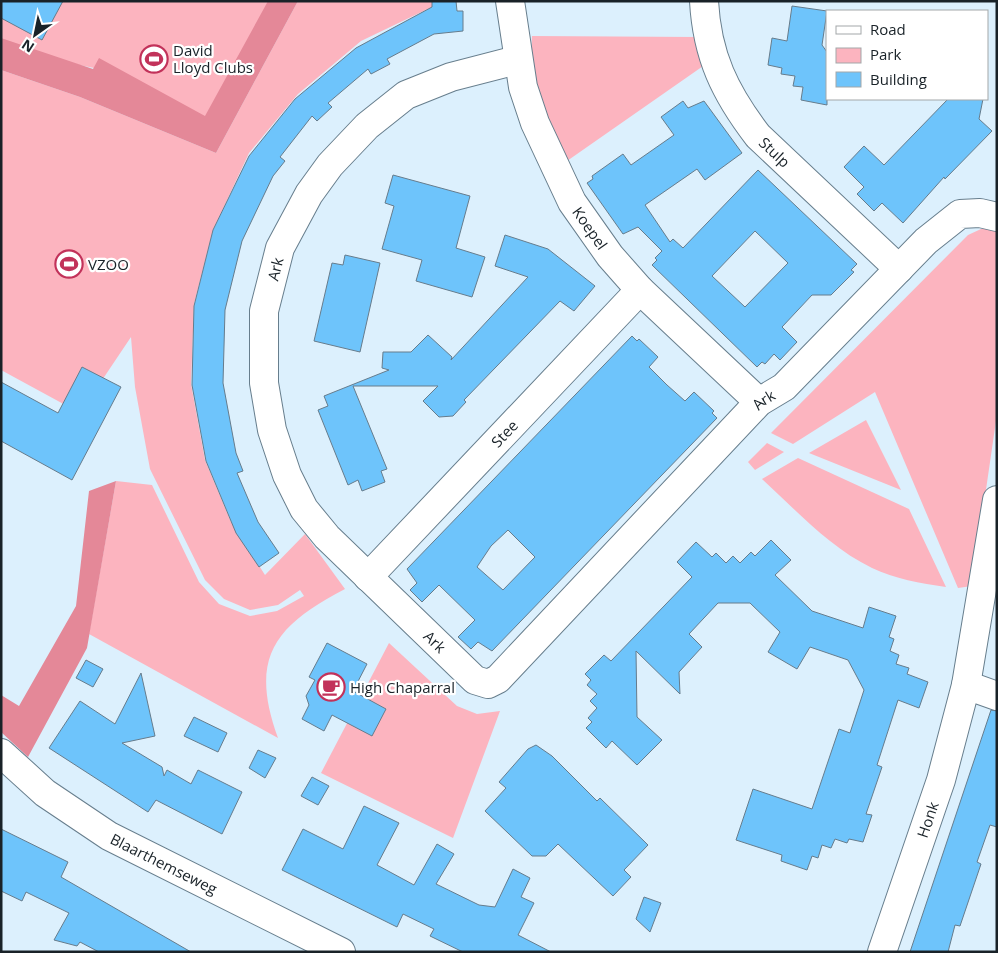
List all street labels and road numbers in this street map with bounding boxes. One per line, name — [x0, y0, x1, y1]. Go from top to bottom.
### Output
street label: Stulp — [755, 132, 795, 171]
street label: Koepel — [568, 203, 612, 253]
street label: Ark — [262, 255, 288, 283]
street label: Ark — [747, 385, 779, 414]
street label: Stee — [486, 415, 522, 451]
street label: Ark — [420, 626, 451, 657]
street label: Honk — [912, 799, 943, 840]
street label: Blaarthemseweg — [107, 828, 221, 899]

